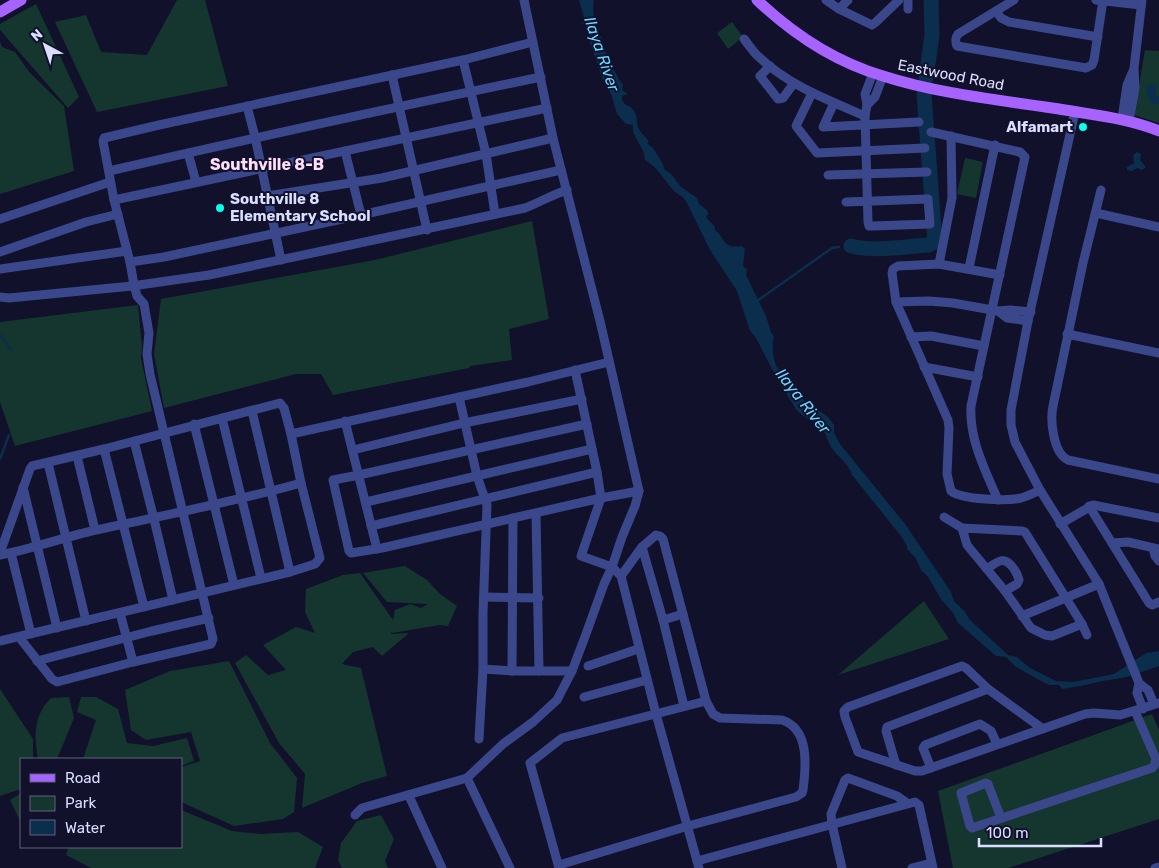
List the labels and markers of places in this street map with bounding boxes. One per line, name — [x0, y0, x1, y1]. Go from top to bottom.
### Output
place label: Alfamart — [1006, 118, 1073, 136]
marker: Alfamart — [1077, 121, 1089, 133]
place label: Southville 8 Elementary School — [230, 190, 371, 225]
marker: Southville 8 Elementary School — [214, 202, 226, 214]

